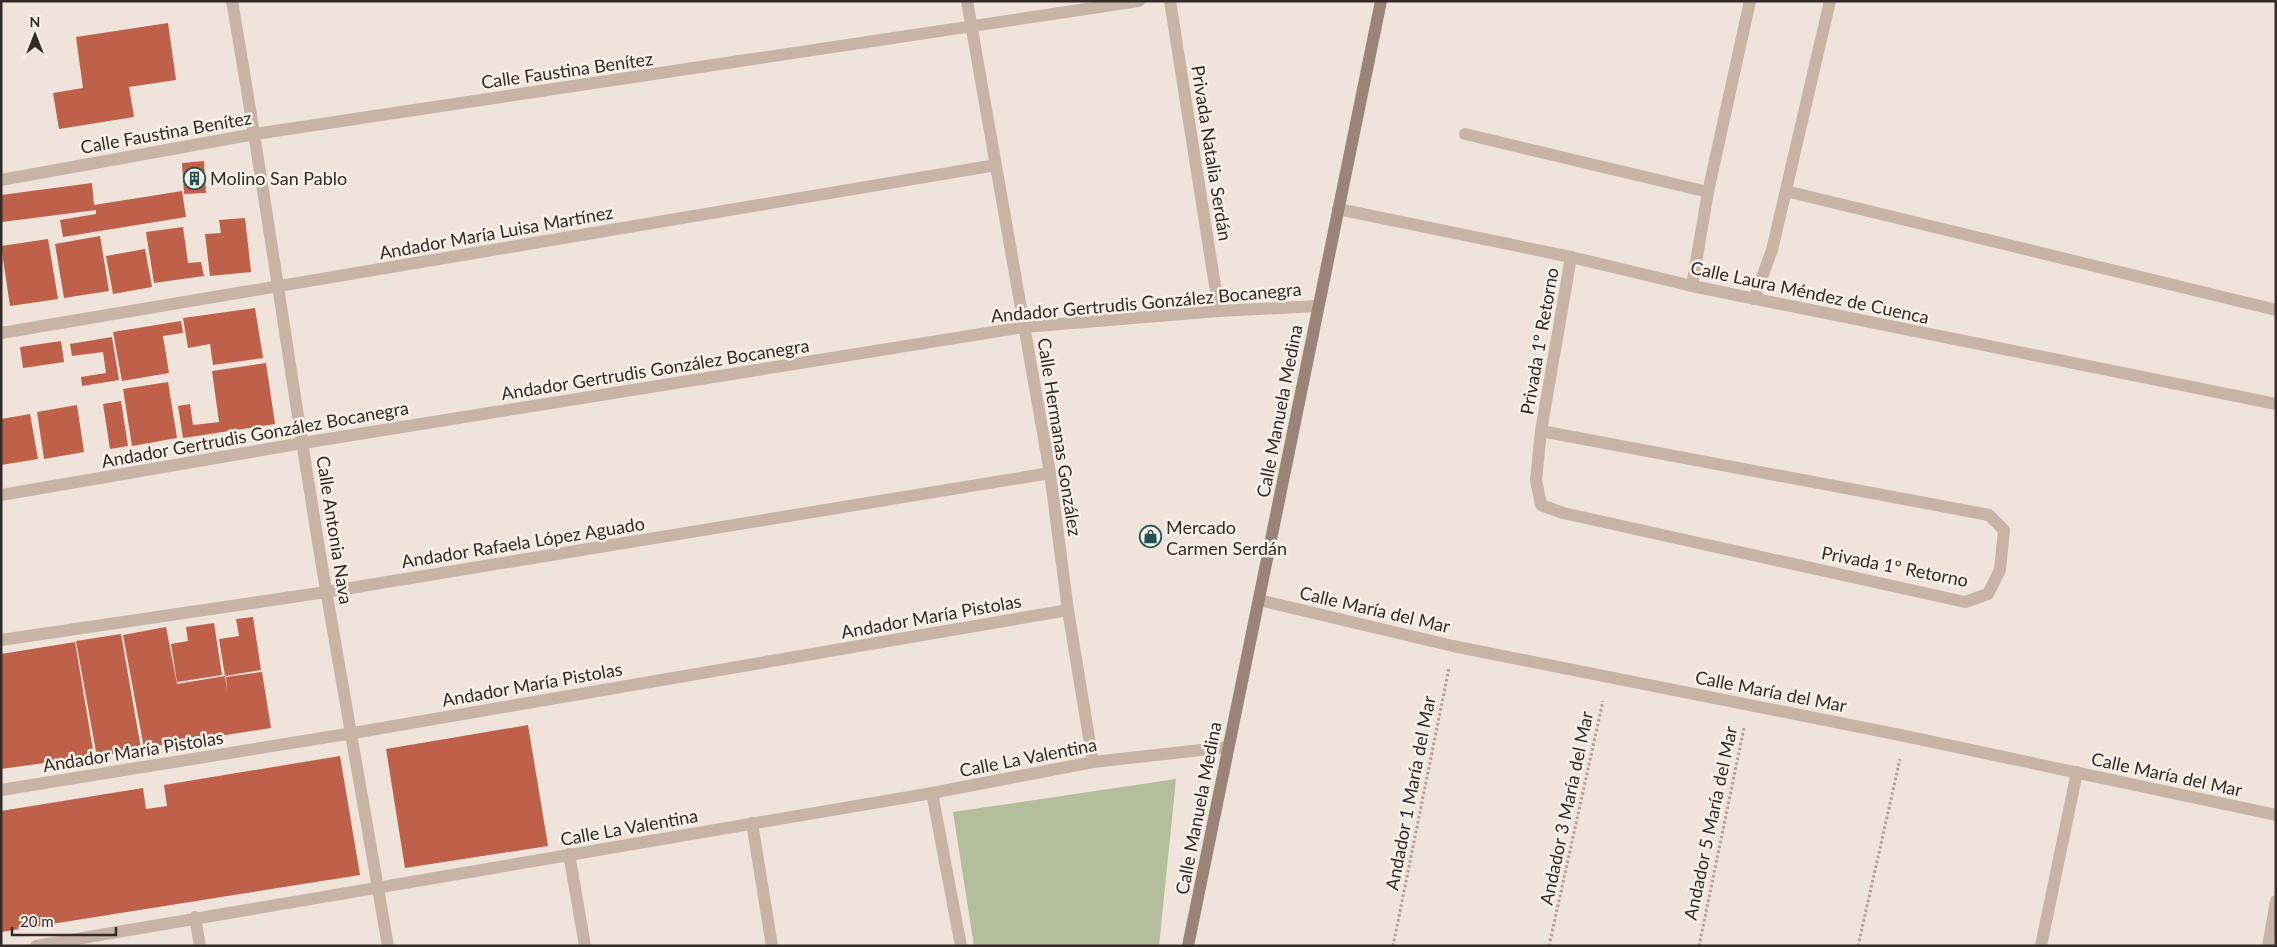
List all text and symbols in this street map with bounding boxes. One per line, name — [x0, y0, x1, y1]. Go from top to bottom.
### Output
north arrow — [10, 10, 60, 60]
text: N — [30, 13, 40, 30]
street label: Calle Faustina Benítez — [480, 47, 654, 93]
street label: Privada Natalia Serdán — [1187, 64, 1237, 242]
street label: Calle Faustina Benítez — [79, 106, 253, 158]
building icon: Molino San Pablo — [182, 166, 206, 190]
place label: Molino San Pablo — [210, 167, 347, 189]
street label: Andador María Luisa Martínez — [377, 201, 615, 263]
street label: Calle Laura Méndez de Cuenca — [1689, 256, 1931, 328]
street label: Privada 1º Retorno — [1515, 266, 1563, 416]
street label: Andador Gertrudis González Bocanegra — [990, 277, 1302, 327]
street label: Calle Manuela Medina — [1251, 323, 1307, 499]
street label: Andador Gertrudis González Bocanegra — [499, 334, 811, 404]
street label: Calle Hermanas González — [1033, 336, 1087, 538]
street label: Andador Gertrudis González Bocanegra — [100, 396, 410, 472]
street label: Calle Antonia Nava — [312, 454, 358, 606]
street label: Andador Rafaela López Aguado — [400, 512, 646, 572]
place label: Mercado Carmen Serdán — [1166, 516, 1287, 559]
shop icon: Mercado Carmen Serdán — [1138, 525, 1162, 549]
street label: Privada 1º Retorno — [1820, 541, 1970, 591]
street label: Calle María del Mar — [1298, 581, 1453, 637]
street label: Andador María Pistolas — [839, 589, 1023, 643]
street label: Andador María Pistolas — [440, 657, 624, 711]
street label: Calle María del Mar — [1693, 666, 1849, 717]
street label: Andador 1 María del Mar — [1380, 694, 1440, 892]
street label: Andador 3 María del Mar — [1535, 709, 1597, 907]
street label: Calle Manuela Medina — [1170, 720, 1226, 896]
street label: Andador 5 María del Mar — [1679, 724, 1741, 922]
street label: Andador María Pistolas — [41, 726, 225, 776]
street label: Calle La Valentina — [958, 733, 1098, 781]
street label: Calle María del Mar — [2090, 747, 2245, 801]
street label: Calle La Valentina — [558, 804, 700, 850]
scale bar — [12, 904, 116, 936]
text: 20 m — [20, 912, 54, 930]

